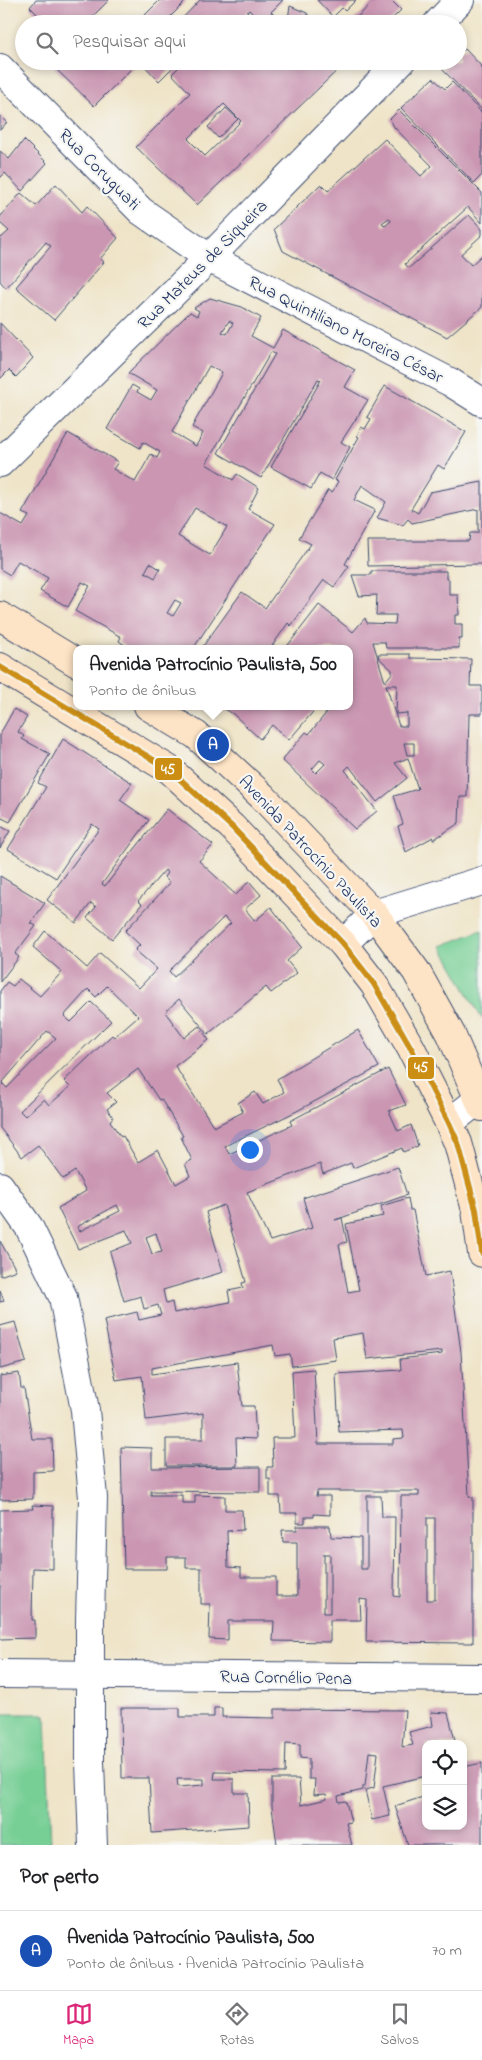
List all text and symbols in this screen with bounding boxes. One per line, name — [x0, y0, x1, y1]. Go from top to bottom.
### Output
search box — [15, 15, 467, 70]
icon: search — [33, 29, 61, 57]
text: Pesquisar aqui — [73, 29, 186, 56]
street label: Rua Coruguati — [51, 123, 146, 218]
street label: Rua Mateus de Siqueira — [132, 194, 274, 336]
street label: Rua Quintiliano Moreira César — [243, 270, 447, 392]
popup — [73, 645, 353, 710]
text: Avenida Patrocínio Paulista, 500 — [89, 652, 337, 679]
text: Ponto de ônibus — [89, 679, 197, 703]
pin: A — [197, 726, 229, 764]
line badge: 45 — [154, 757, 183, 781]
text: 45 — [160, 760, 175, 781]
street label: Avenida Patrocínio Paulista — [232, 770, 388, 935]
line badge: 45 — [407, 1056, 435, 1080]
text: 45 — [413, 1058, 428, 1079]
your location — [237, 1137, 263, 1163]
street label: Rua Cornélio Pena — [220, 1665, 352, 1693]
map controls — [422, 1740, 467, 1830]
button: locate — [422, 1740, 467, 1785]
button: layers — [422, 1785, 467, 1830]
text: Por perto — [20, 1863, 99, 1893]
text: Avenida Patrocínio Paulista, 500 — [67, 1925, 314, 1952]
text: A — [31, 1939, 41, 1963]
text: 70 m — [432, 1939, 462, 1963]
text: Ponto de ônibus · Avenida Patrocínio Paulista — [67, 1952, 364, 1976]
tab: Mapa — [63, 2000, 94, 2051]
tab: Rotas — [220, 2000, 254, 2051]
tab: Salvos — [380, 2000, 419, 2051]

